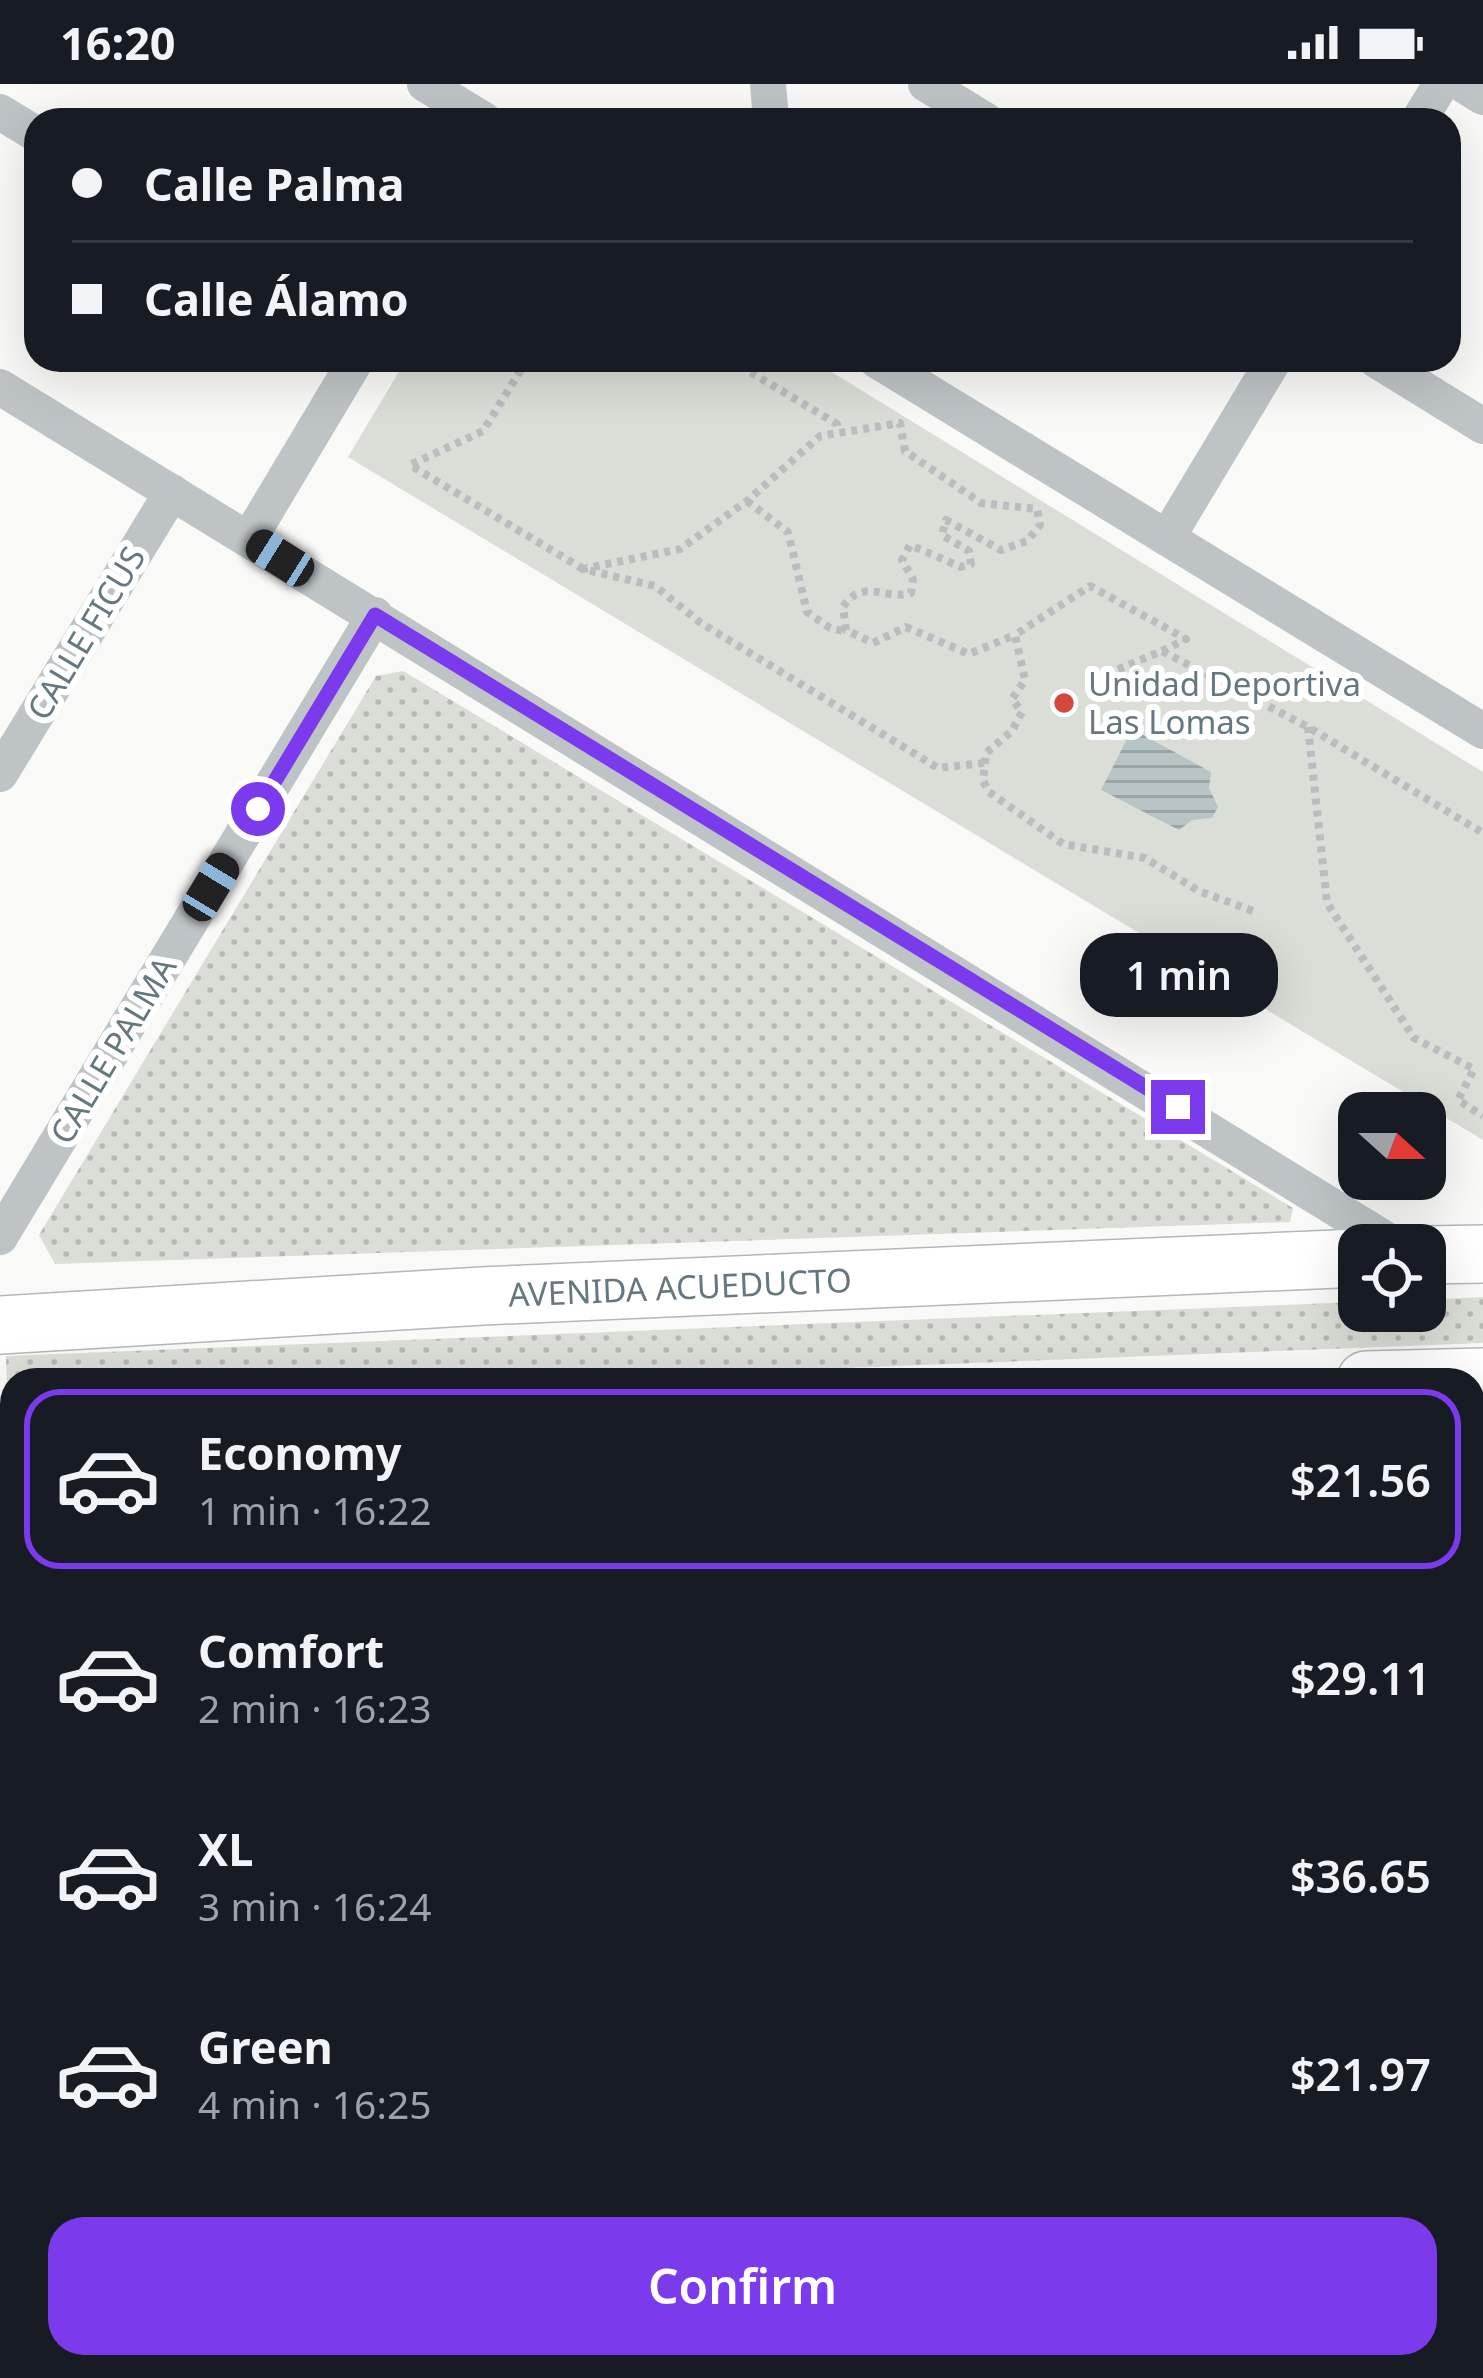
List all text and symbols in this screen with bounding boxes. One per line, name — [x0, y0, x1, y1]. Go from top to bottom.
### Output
text: 16:20 — [60, 12, 176, 73]
text: Calle Palma — [144, 153, 404, 214]
text: Calle Álamo — [144, 268, 409, 329]
car — [240, 524, 320, 592]
street label: CALLE FICUS — [16, 538, 155, 728]
place label: Unidad Deportiva Las Lomas — [1088, 661, 1361, 744]
marker: Unidad Deportiva Las Lomas — [1051, 690, 1077, 716]
route start — [231, 782, 285, 836]
car — [177, 847, 245, 927]
callout: 1 min — [1079, 933, 1277, 1017]
street label: CALLE PALMA — [39, 947, 187, 1152]
text: 1 min — [1126, 948, 1232, 1001]
route end — [1151, 1080, 1205, 1134]
north arrow — [1338, 1092, 1446, 1200]
map controls — [1338, 1092, 1446, 1332]
button: locate — [1338, 1224, 1446, 1332]
street label: AVENIDA ACUEDUCTO — [507, 1257, 853, 1317]
text: Economy — [198, 1422, 402, 1483]
icon: car — [54, 1425, 162, 1533]
text: $21.56 — [1290, 1449, 1431, 1510]
text: 1 min · 16:22 — [198, 1483, 432, 1536]
text: Comfort — [198, 1620, 384, 1681]
icon: car — [54, 1623, 162, 1731]
text: $29.11 — [1290, 1647, 1431, 1708]
text: 2 min · 16:23 — [198, 1681, 432, 1734]
text: XL — [198, 1818, 253, 1879]
icon: car — [54, 1821, 162, 1929]
text: $36.65 — [1290, 1845, 1431, 1906]
text: 3 min · 16:24 — [198, 1879, 432, 1932]
text: Green — [198, 2016, 333, 2077]
icon: car — [54, 2019, 162, 2127]
text: $21.97 — [1290, 2043, 1431, 2104]
text: 4 min · 16:25 — [198, 2077, 432, 2130]
button: Confirm — [48, 2217, 1437, 2355]

